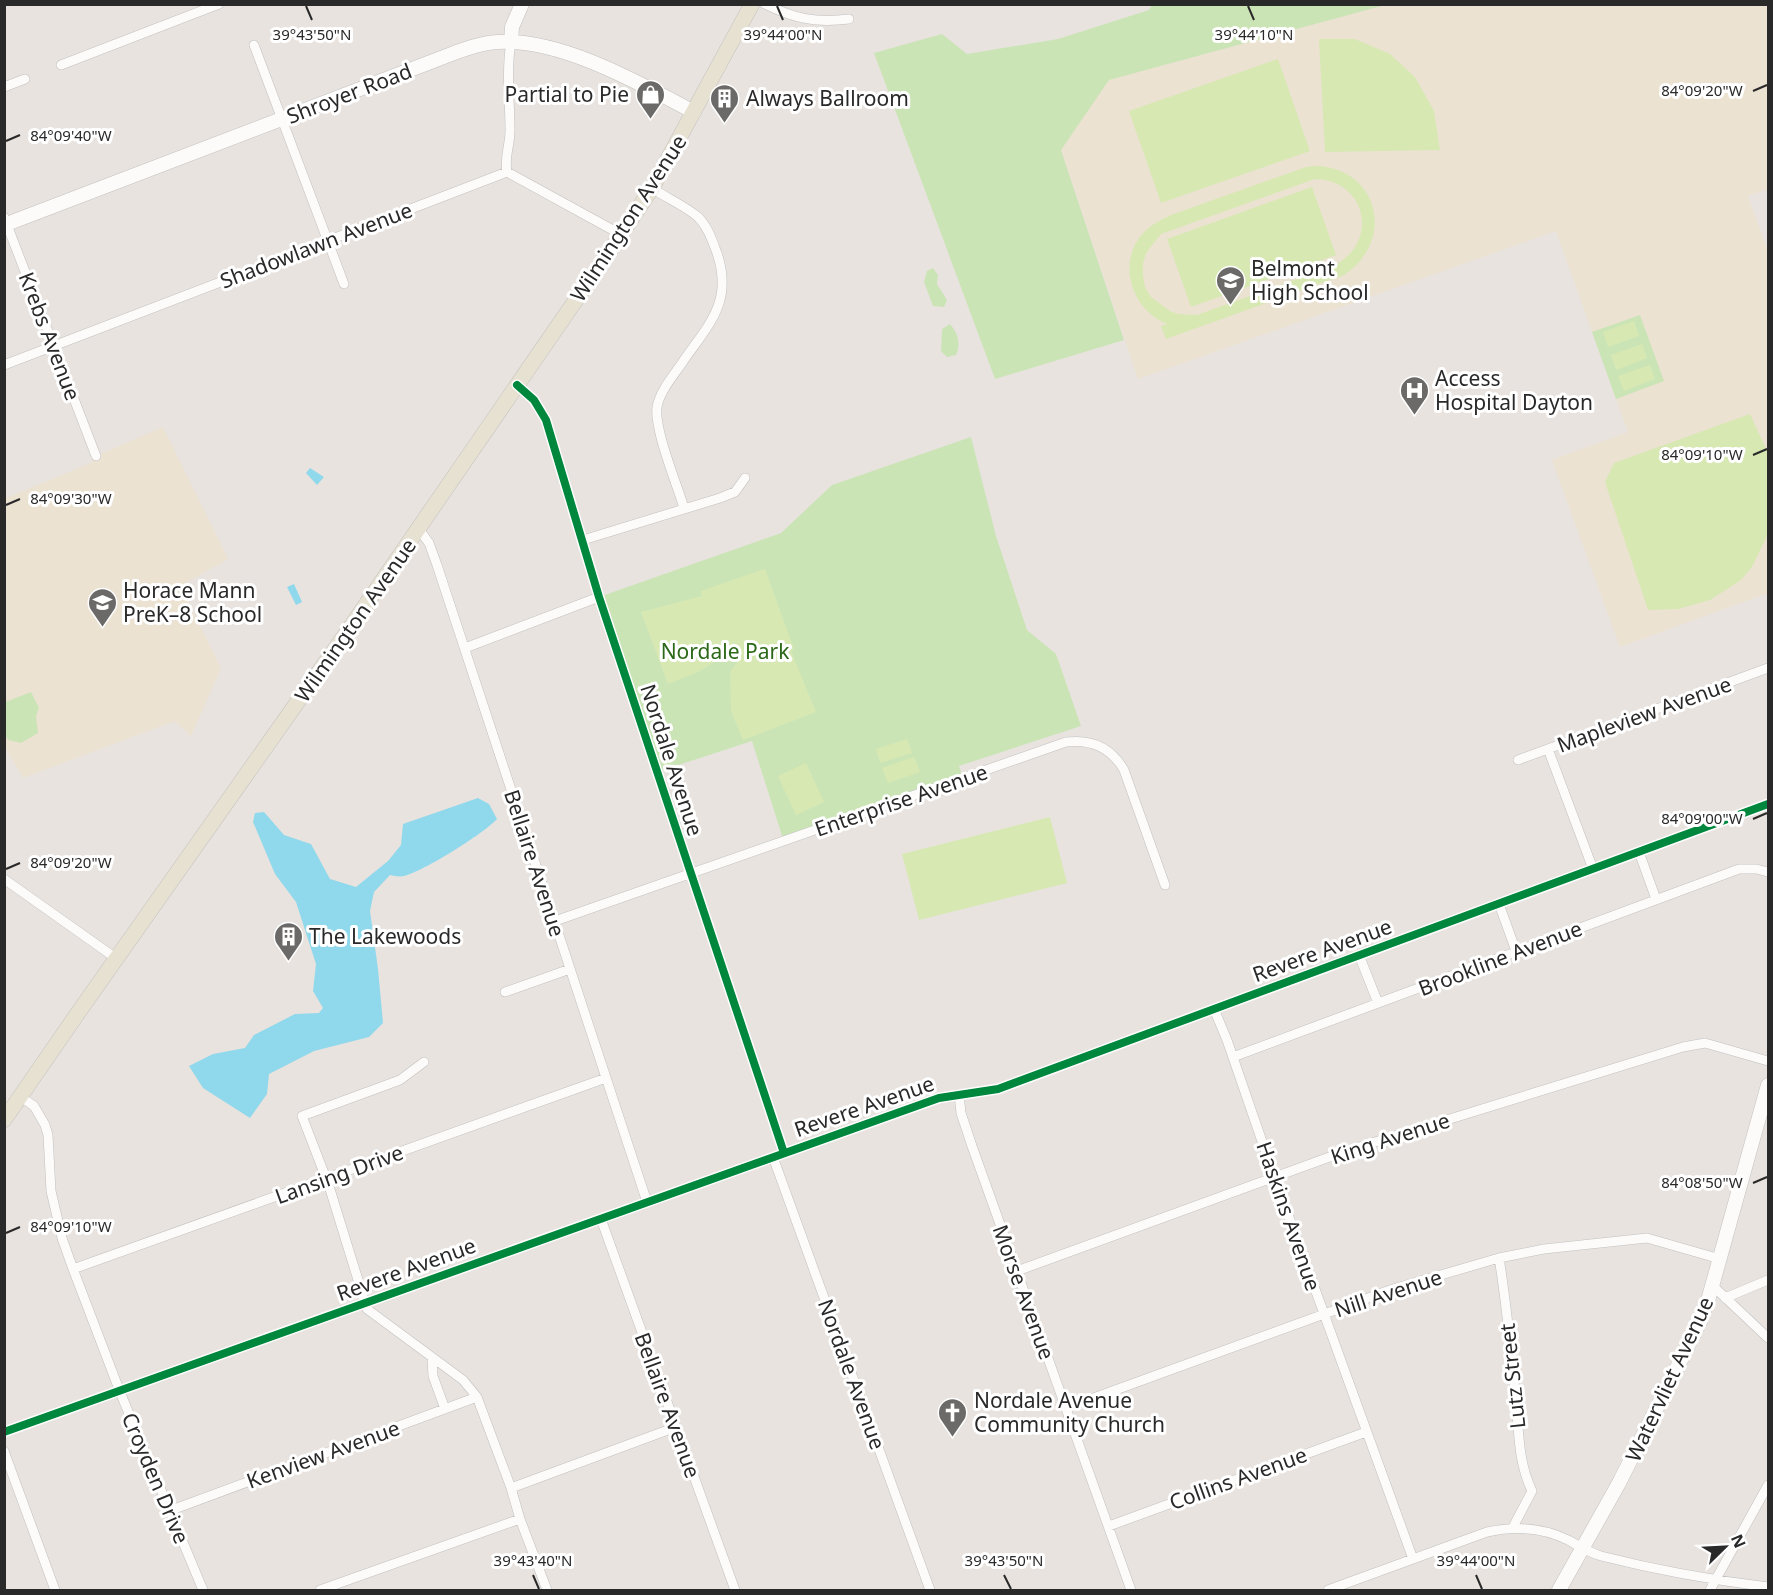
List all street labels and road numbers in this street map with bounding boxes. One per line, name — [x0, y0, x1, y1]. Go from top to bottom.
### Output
street label: Shroyer Road — [282, 56, 416, 130]
street label: Wilmington Avenue — [563, 129, 693, 307]
street label: Shadowlawn Avenue — [216, 195, 416, 295]
street label: Krebs Avenue — [13, 268, 87, 404]
street label: Wilmington Avenue — [288, 533, 422, 707]
street label: Mapleview Avenue — [1553, 669, 1735, 759]
street label: Nordale Avenue — [634, 681, 710, 839]
street label: Enterprise Avenue — [811, 757, 991, 843]
street label: Bellaire Avenue — [498, 786, 572, 940]
street label: Revere Avenue — [1248, 912, 1396, 988]
street label: Brookline Avenue — [1414, 914, 1586, 1002]
street label: Revere Avenue — [790, 1069, 938, 1143]
street label: King Avenue — [1327, 1106, 1453, 1170]
street label: Lansing Drive — [271, 1138, 407, 1210]
street label: Haskins Avenue — [1250, 1138, 1328, 1294]
street label: Morse Avenue — [987, 1221, 1061, 1363]
street label: Revere Avenue — [332, 1231, 480, 1307]
street label: Nill Avenue — [1331, 1262, 1445, 1324]
street label: Watervliet Avenue — [1618, 1292, 1720, 1466]
street label: Nordale Avenue — [812, 1295, 892, 1453]
street label: Lutz Street — [1493, 1322, 1531, 1430]
street label: Bellaire Avenue — [629, 1328, 707, 1482]
street label: Croyden Drive — [116, 1408, 196, 1548]
street label: Kenview Avenue — [243, 1413, 403, 1495]
street label: Collins Avenue — [1165, 1440, 1311, 1516]

